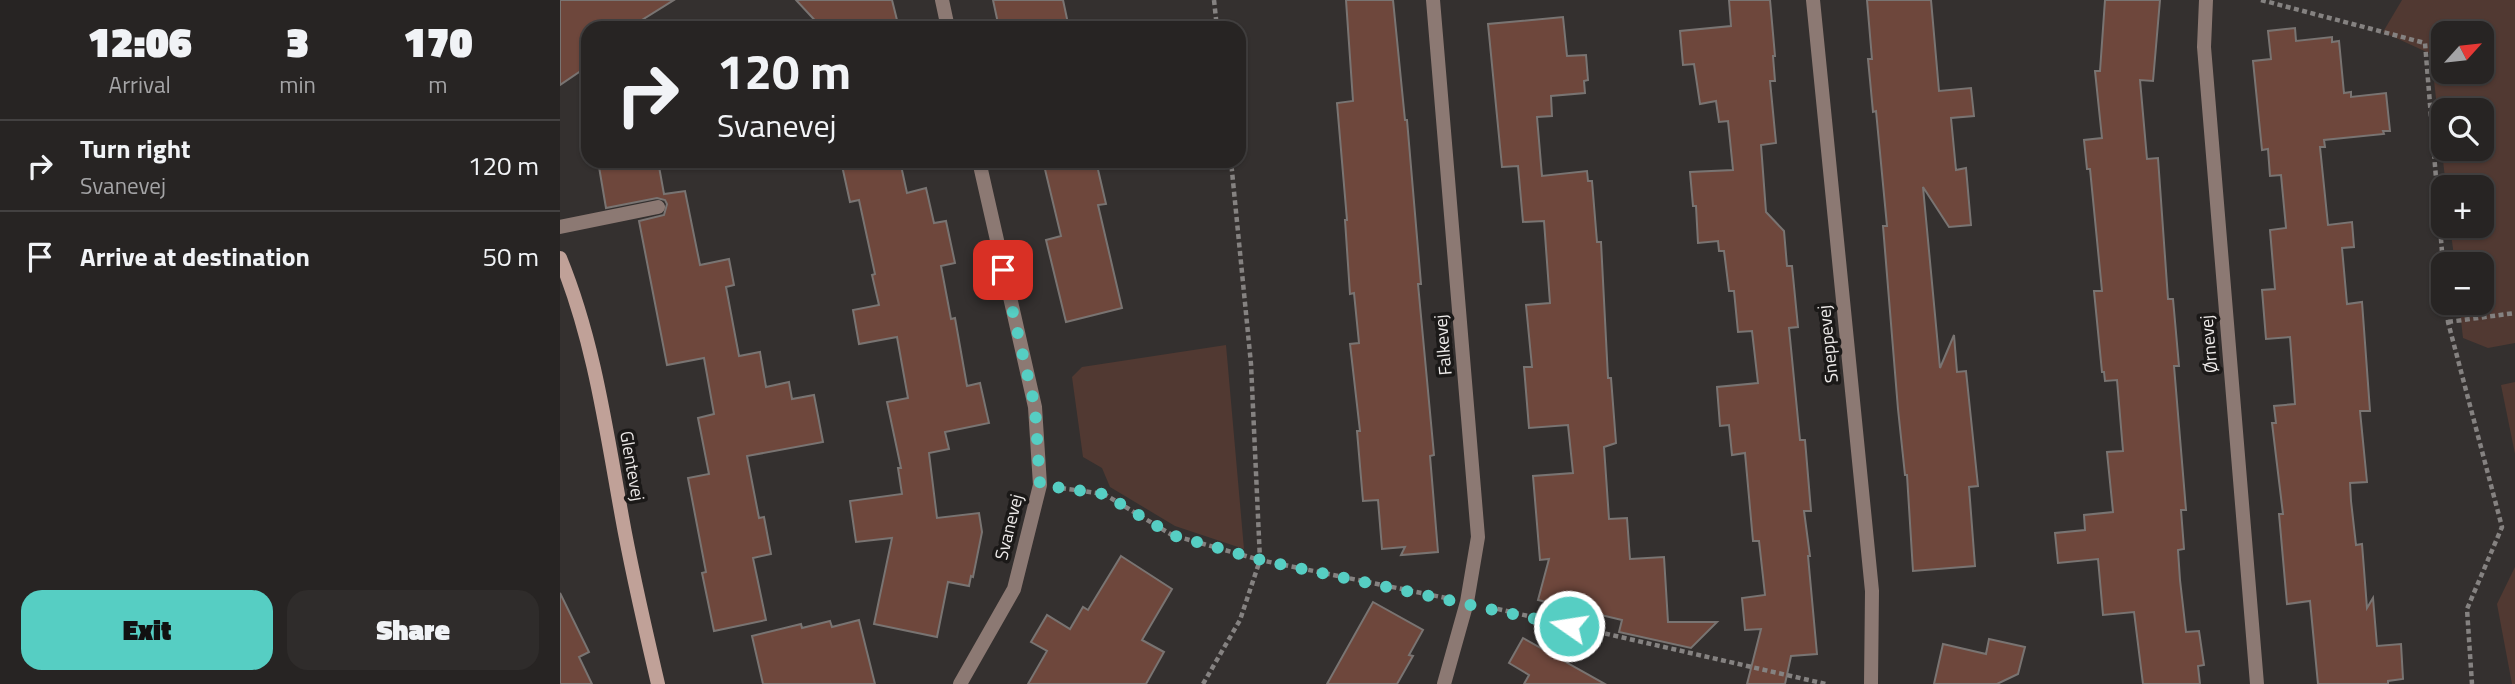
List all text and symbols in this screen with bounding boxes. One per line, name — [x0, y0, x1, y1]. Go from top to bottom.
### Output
text: 12:06 — [87, 9, 192, 73]
text: 3 — [286, 9, 309, 73]
text: 170 — [403, 9, 473, 73]
north arrow — [2431, 21, 2494, 84]
map controls — [2431, 21, 2494, 315]
text: 120 m — [717, 33, 851, 108]
icon: right — [602, 49, 693, 140]
text: Arrival — [108, 67, 171, 102]
text: min — [279, 67, 316, 102]
text: m — [428, 67, 448, 102]
button: search — [2431, 98, 2494, 161]
text: Svanevej — [717, 101, 837, 149]
text: Turn right — [80, 129, 191, 168]
text: 120 m — [468, 146, 539, 185]
icon: right — [21, 147, 59, 185]
text: Svanevej — [80, 168, 166, 203]
button: + — [2431, 175, 2494, 238]
text: Arrive at destination — [80, 237, 310, 276]
text: 50 m — [482, 237, 539, 276]
icon: arrive — [21, 238, 59, 276]
pin — [973, 240, 1033, 300]
icon: arrive — [984, 251, 1022, 289]
button: − — [2431, 252, 2494, 315]
street label: Sneppevej — [1810, 304, 1845, 384]
street label: Falkevej — [1426, 314, 1459, 377]
street label: Ørnevej — [2193, 314, 2224, 374]
street label: Glentevej — [613, 429, 652, 503]
street label: Svanevej — [987, 491, 1030, 563]
position arrow — [1532, 589, 1606, 663]
button: Exit — [21, 590, 273, 670]
button: Share — [287, 590, 539, 670]

